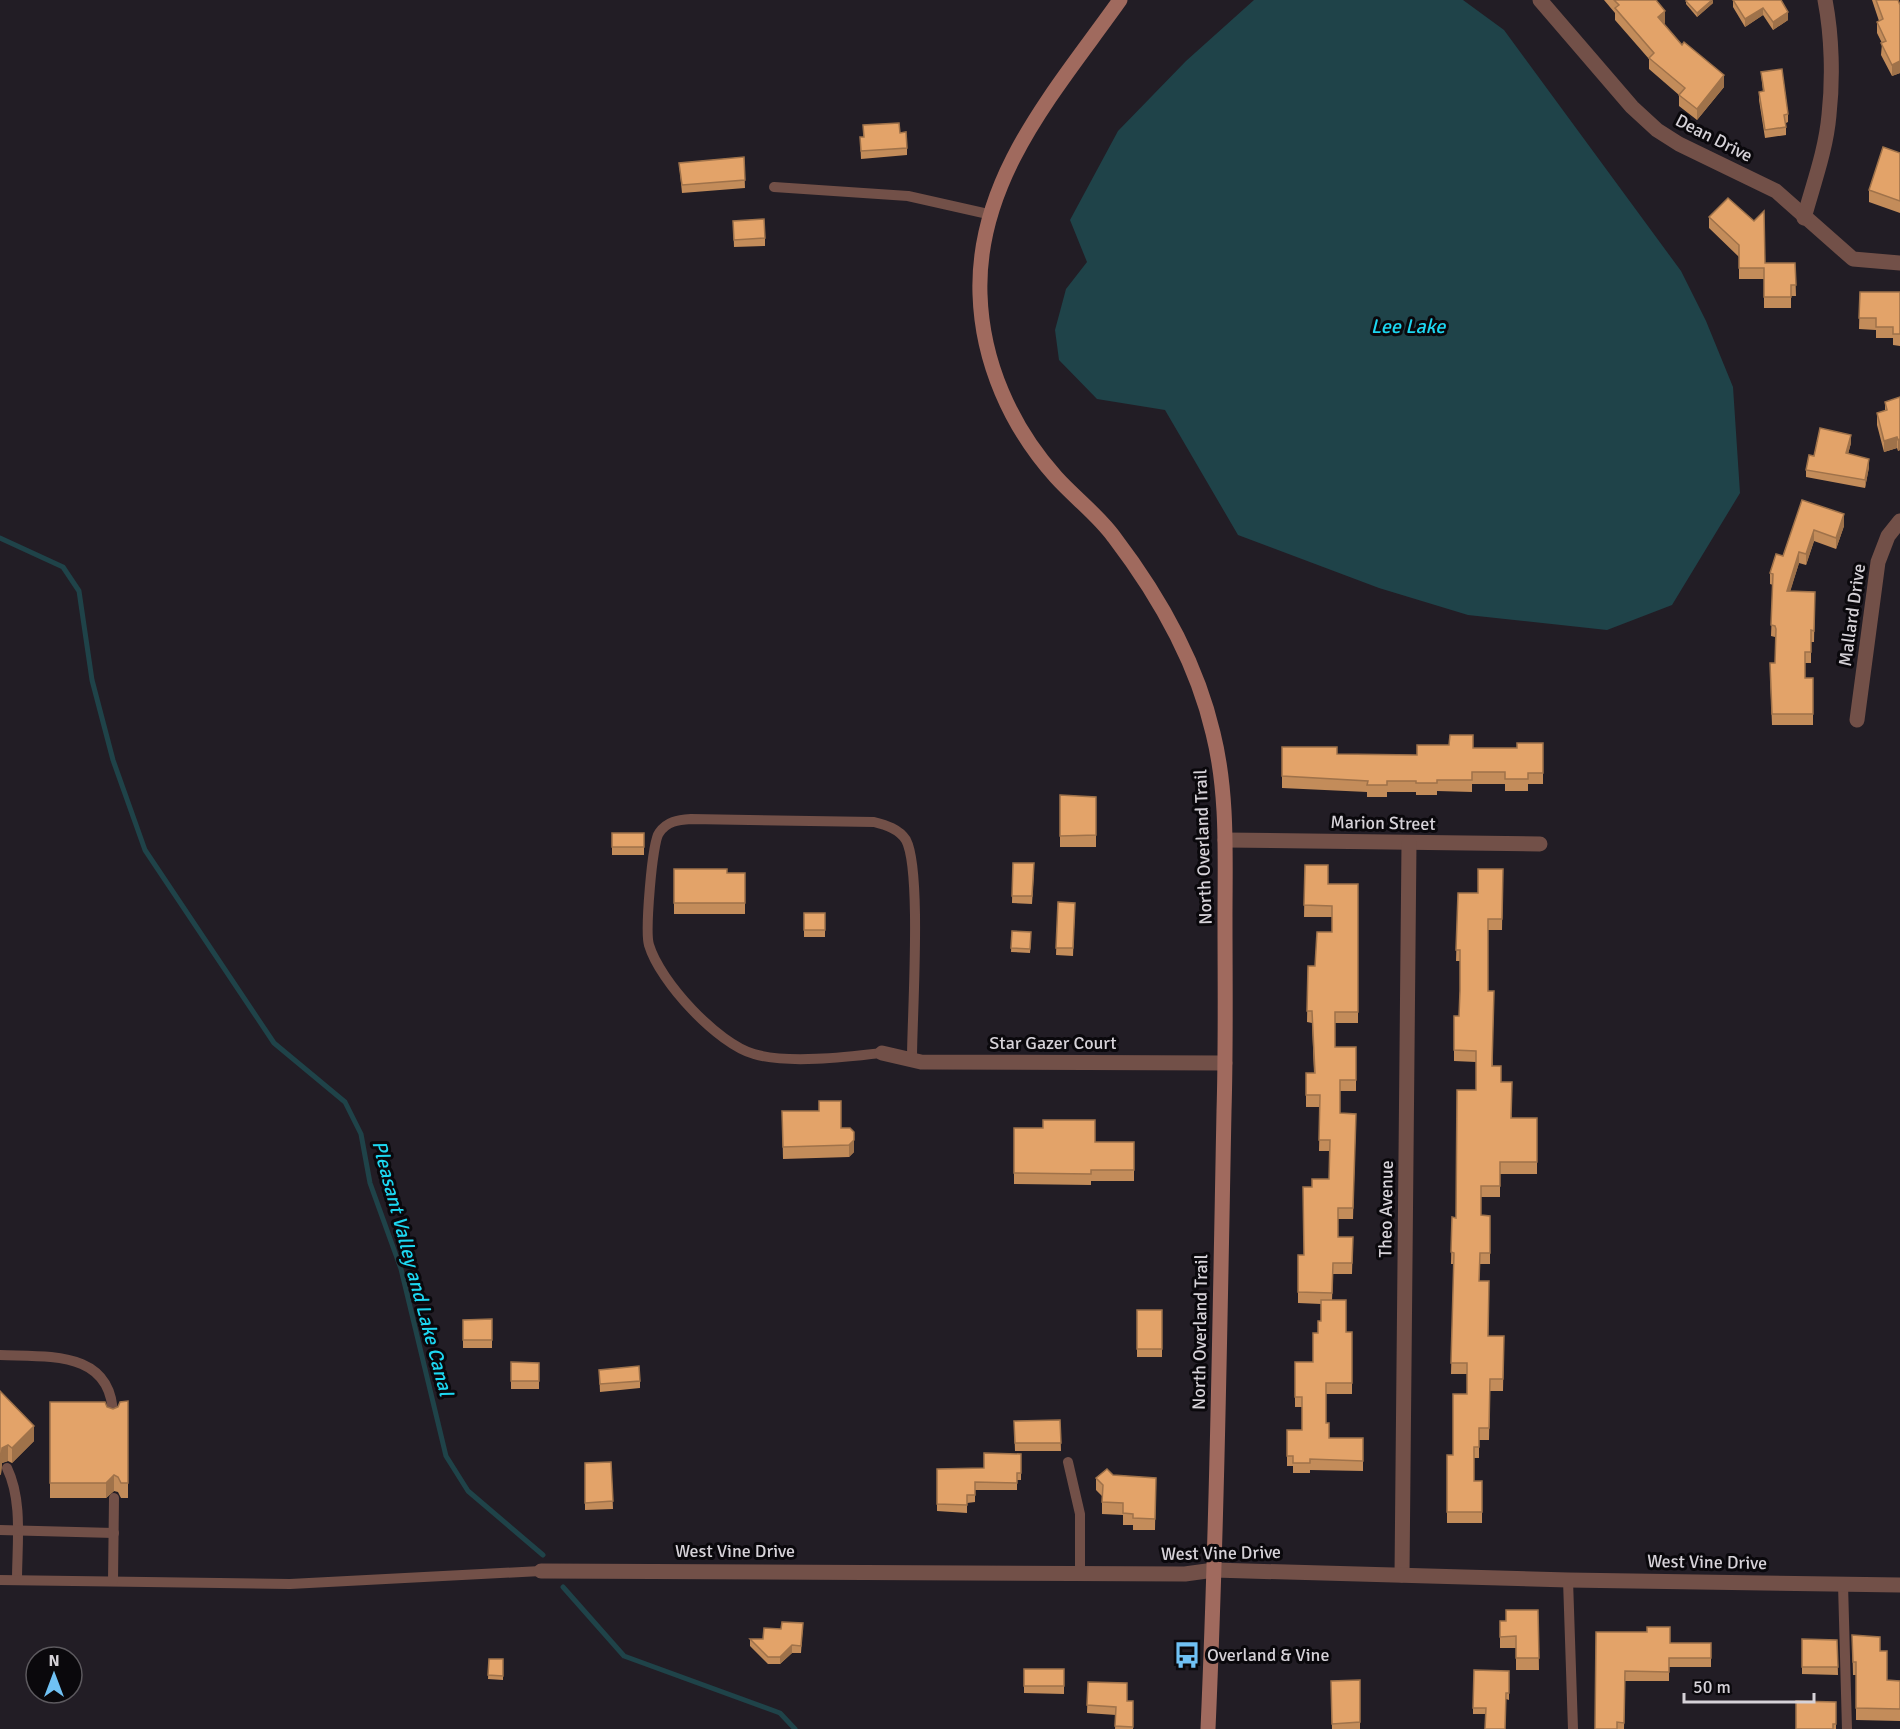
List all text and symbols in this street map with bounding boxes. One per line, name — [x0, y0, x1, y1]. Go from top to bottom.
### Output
street label: Dean Drive — [1672, 109, 1756, 167]
water label: Lee Lake — [1371, 314, 1446, 339]
street label: Mallard Drive — [1834, 562, 1870, 668]
street label: North Overland Trail — [1189, 769, 1217, 925]
street label: Marion Street — [1330, 811, 1436, 835]
street label: Star Gazer Court — [989, 1032, 1117, 1054]
water label: Pleasant Valley and Lake Canal — [366, 1138, 459, 1401]
street label: Theo Avenue — [1374, 1160, 1398, 1258]
street label: North Overland Trail — [1188, 1254, 1212, 1410]
street label: West Vine Drive — [675, 1540, 795, 1562]
street label: West Vine Drive — [1161, 1541, 1281, 1565]
street label: West Vine Drive — [1647, 1550, 1767, 1574]
bus stop icon: Overland & Vine — [1172, 1640, 1202, 1670]
place label: Overland & Vine — [1207, 1644, 1329, 1666]
north arrow — [24, 1645, 84, 1705]
text: N — [48, 1651, 60, 1671]
scale bar — [1684, 1666, 1814, 1704]
text: 50 m — [1693, 1676, 1731, 1698]

